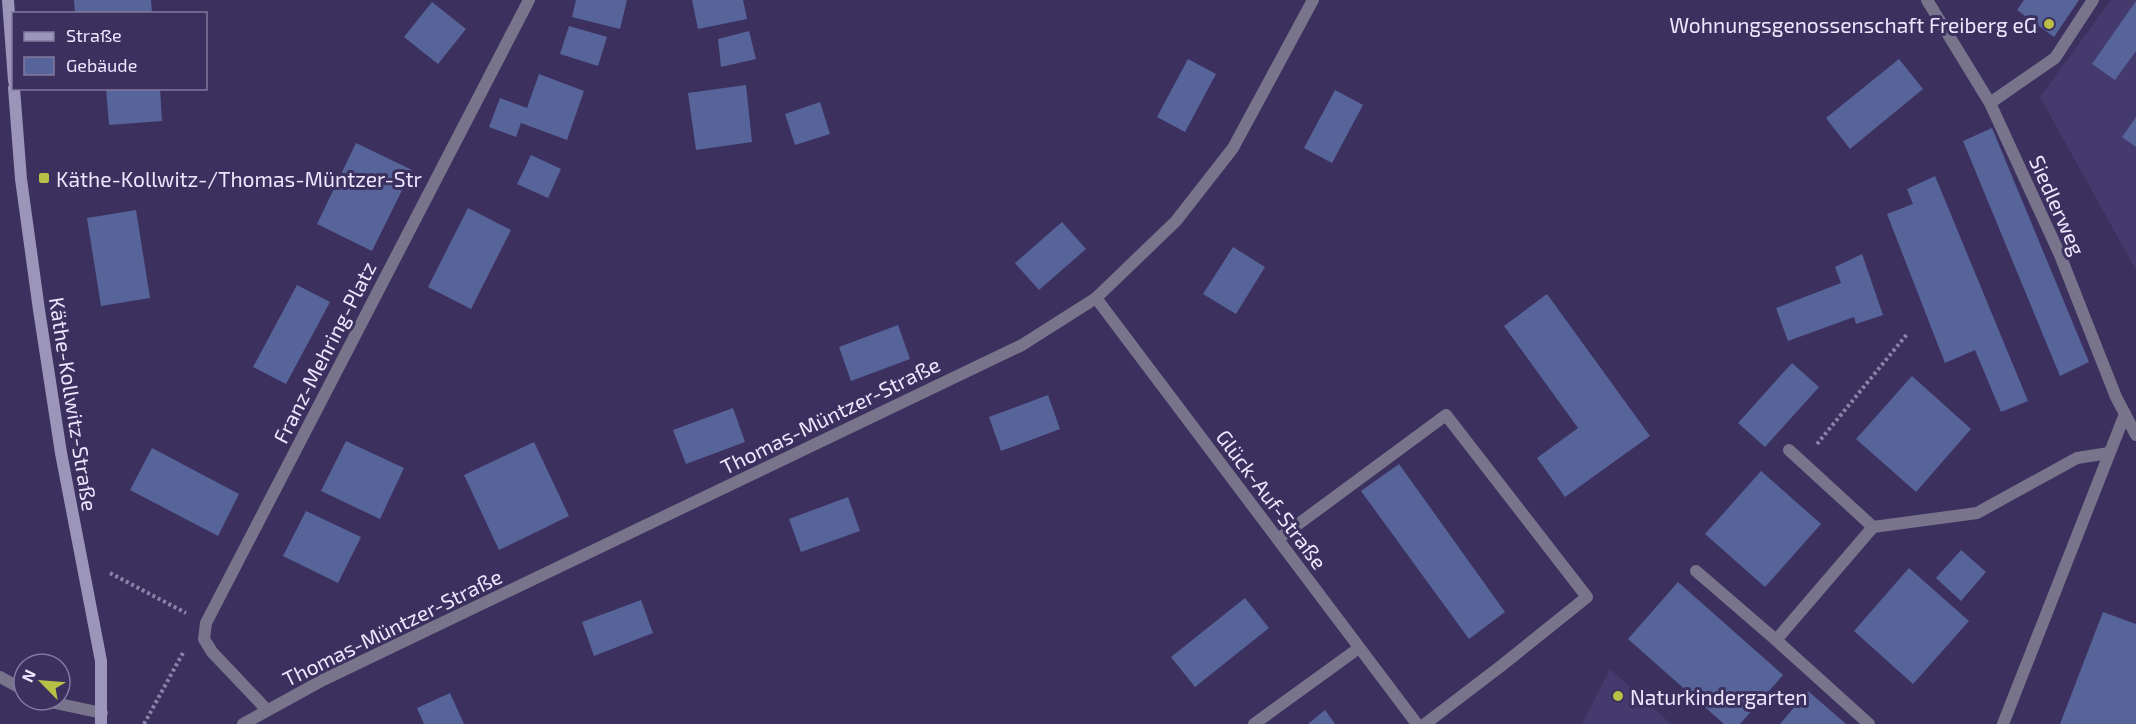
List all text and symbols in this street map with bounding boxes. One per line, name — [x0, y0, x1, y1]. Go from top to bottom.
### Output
legend — [12, 12, 207, 90]
place label: Wohnungsgenossenschaft Freiberg eG — [1669, 12, 2037, 37]
marker: Wohnungsgenossenschaft Freiberg eG — [2042, 17, 2056, 31]
text: Straße — [66, 24, 122, 46]
text: Gebäude — [66, 54, 137, 76]
street label: Siedlerweg — [2025, 151, 2091, 259]
place label: Käthe-Kollwitz-/Thomas-Müntzer-Str — [56, 166, 422, 191]
marker: Käthe-Kollwitz-/Thomas-Müntzer-Str — [37, 171, 51, 185]
street label: Franz-Mehring-Platz — [267, 257, 381, 447]
street label: Käthe-Kollwitz-Straße — [45, 295, 103, 513]
street label: Thomas-Müntzer-Straße — [716, 351, 944, 479]
street label: Glück-Auf-Straße — [1212, 424, 1332, 574]
street label: Thomas-Müntzer-Straße — [278, 563, 506, 691]
north arrow — [12, 652, 72, 712]
text: N — [17, 666, 39, 685]
place label: Naturkindergarten — [1630, 684, 1808, 709]
marker: Naturkindergarten — [1611, 689, 1625, 703]

